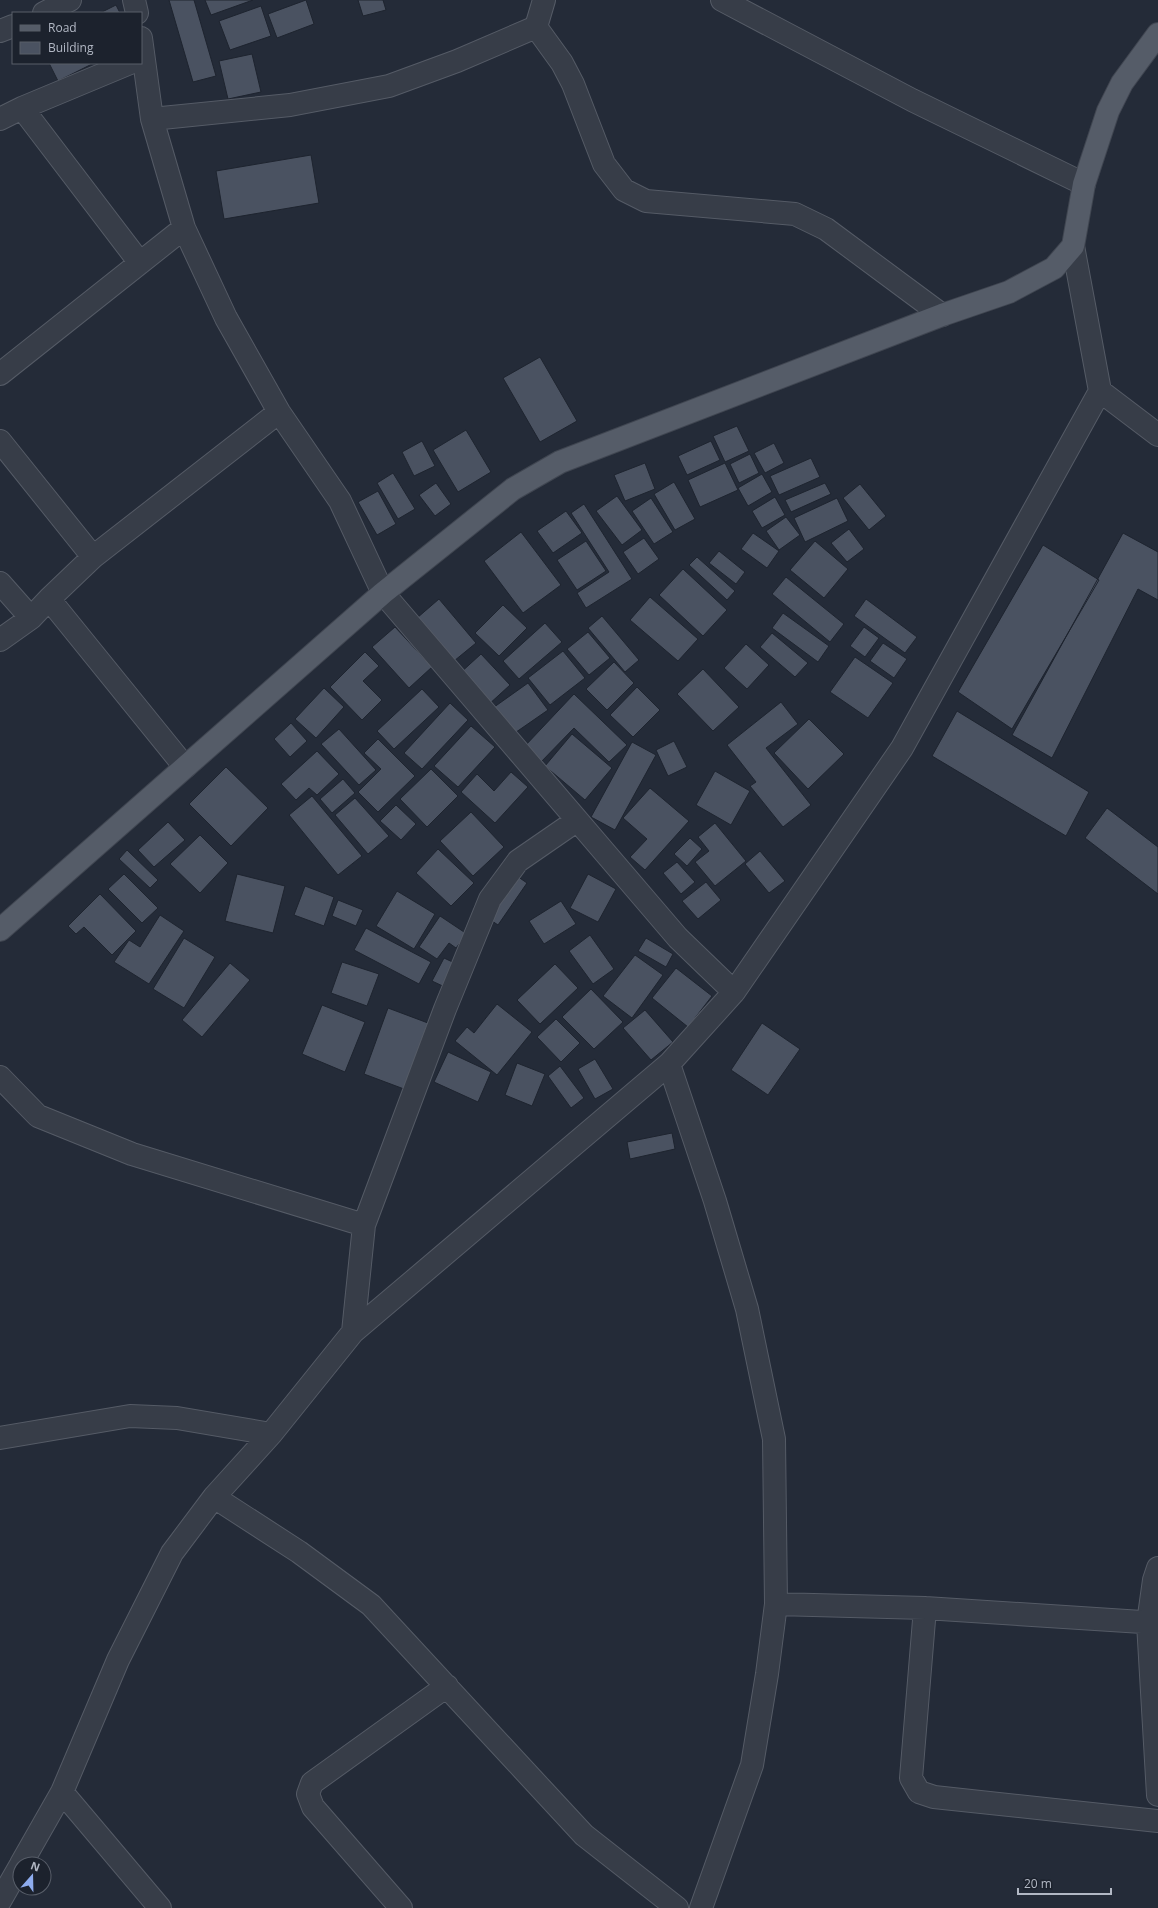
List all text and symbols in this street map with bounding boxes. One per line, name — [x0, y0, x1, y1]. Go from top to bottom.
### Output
legend — [12, 12, 142, 64]
text: Road — [48, 19, 77, 36]
text: Building — [48, 39, 94, 56]
north arrow — [12, 1856, 52, 1896]
text: N — [29, 1858, 42, 1875]
scale bar — [1018, 1870, 1111, 1896]
text: 20 m — [1024, 1875, 1052, 1892]

